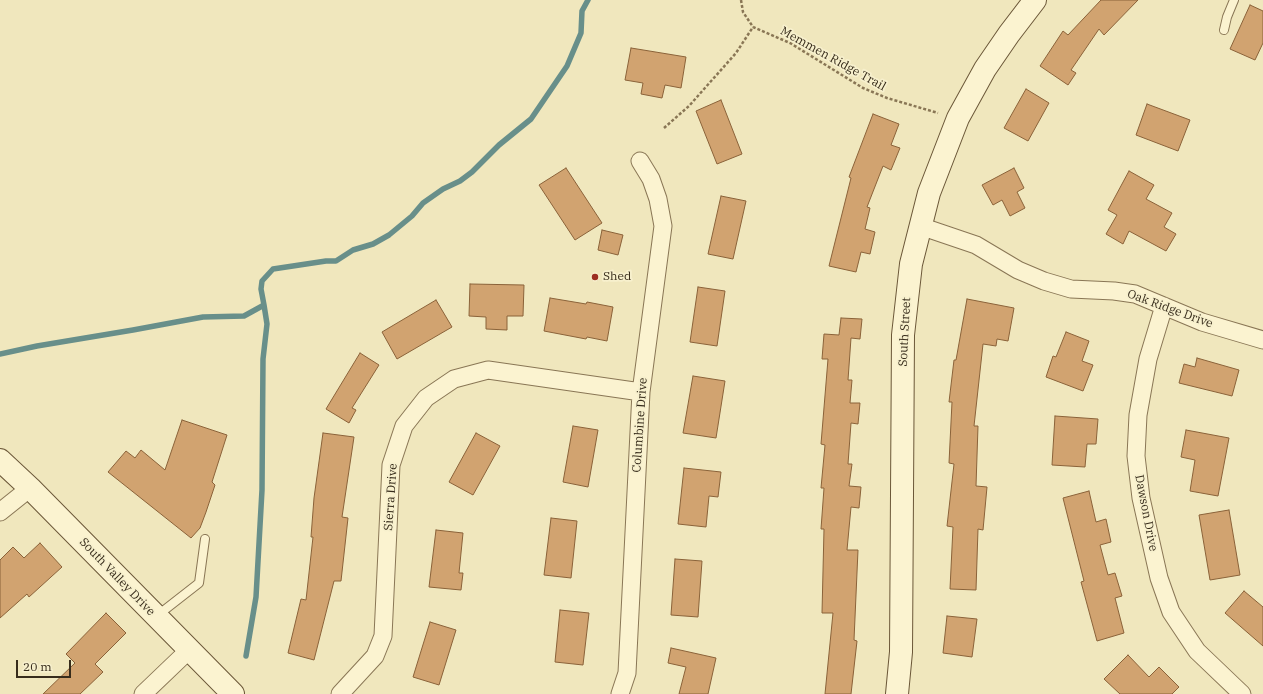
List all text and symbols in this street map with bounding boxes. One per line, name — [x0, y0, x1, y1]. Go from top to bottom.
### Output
street label: Memmen Ridge Trail — [778, 24, 888, 94]
place label: Shed — [603, 270, 631, 284]
marker: Shed — [590, 272, 600, 282]
street label: Oak Ridge Drive — [1125, 287, 1215, 331]
street label: South Street — [896, 297, 914, 367]
street label: Columbine Drive — [630, 377, 650, 473]
street label: Sierra Drive — [381, 463, 401, 531]
street label: Dawson Drive — [1132, 474, 1160, 552]
street label: South Valley Drive — [76, 535, 158, 619]
scale bar — [18, 652, 73, 678]
text: 20 m — [23, 659, 52, 674]

